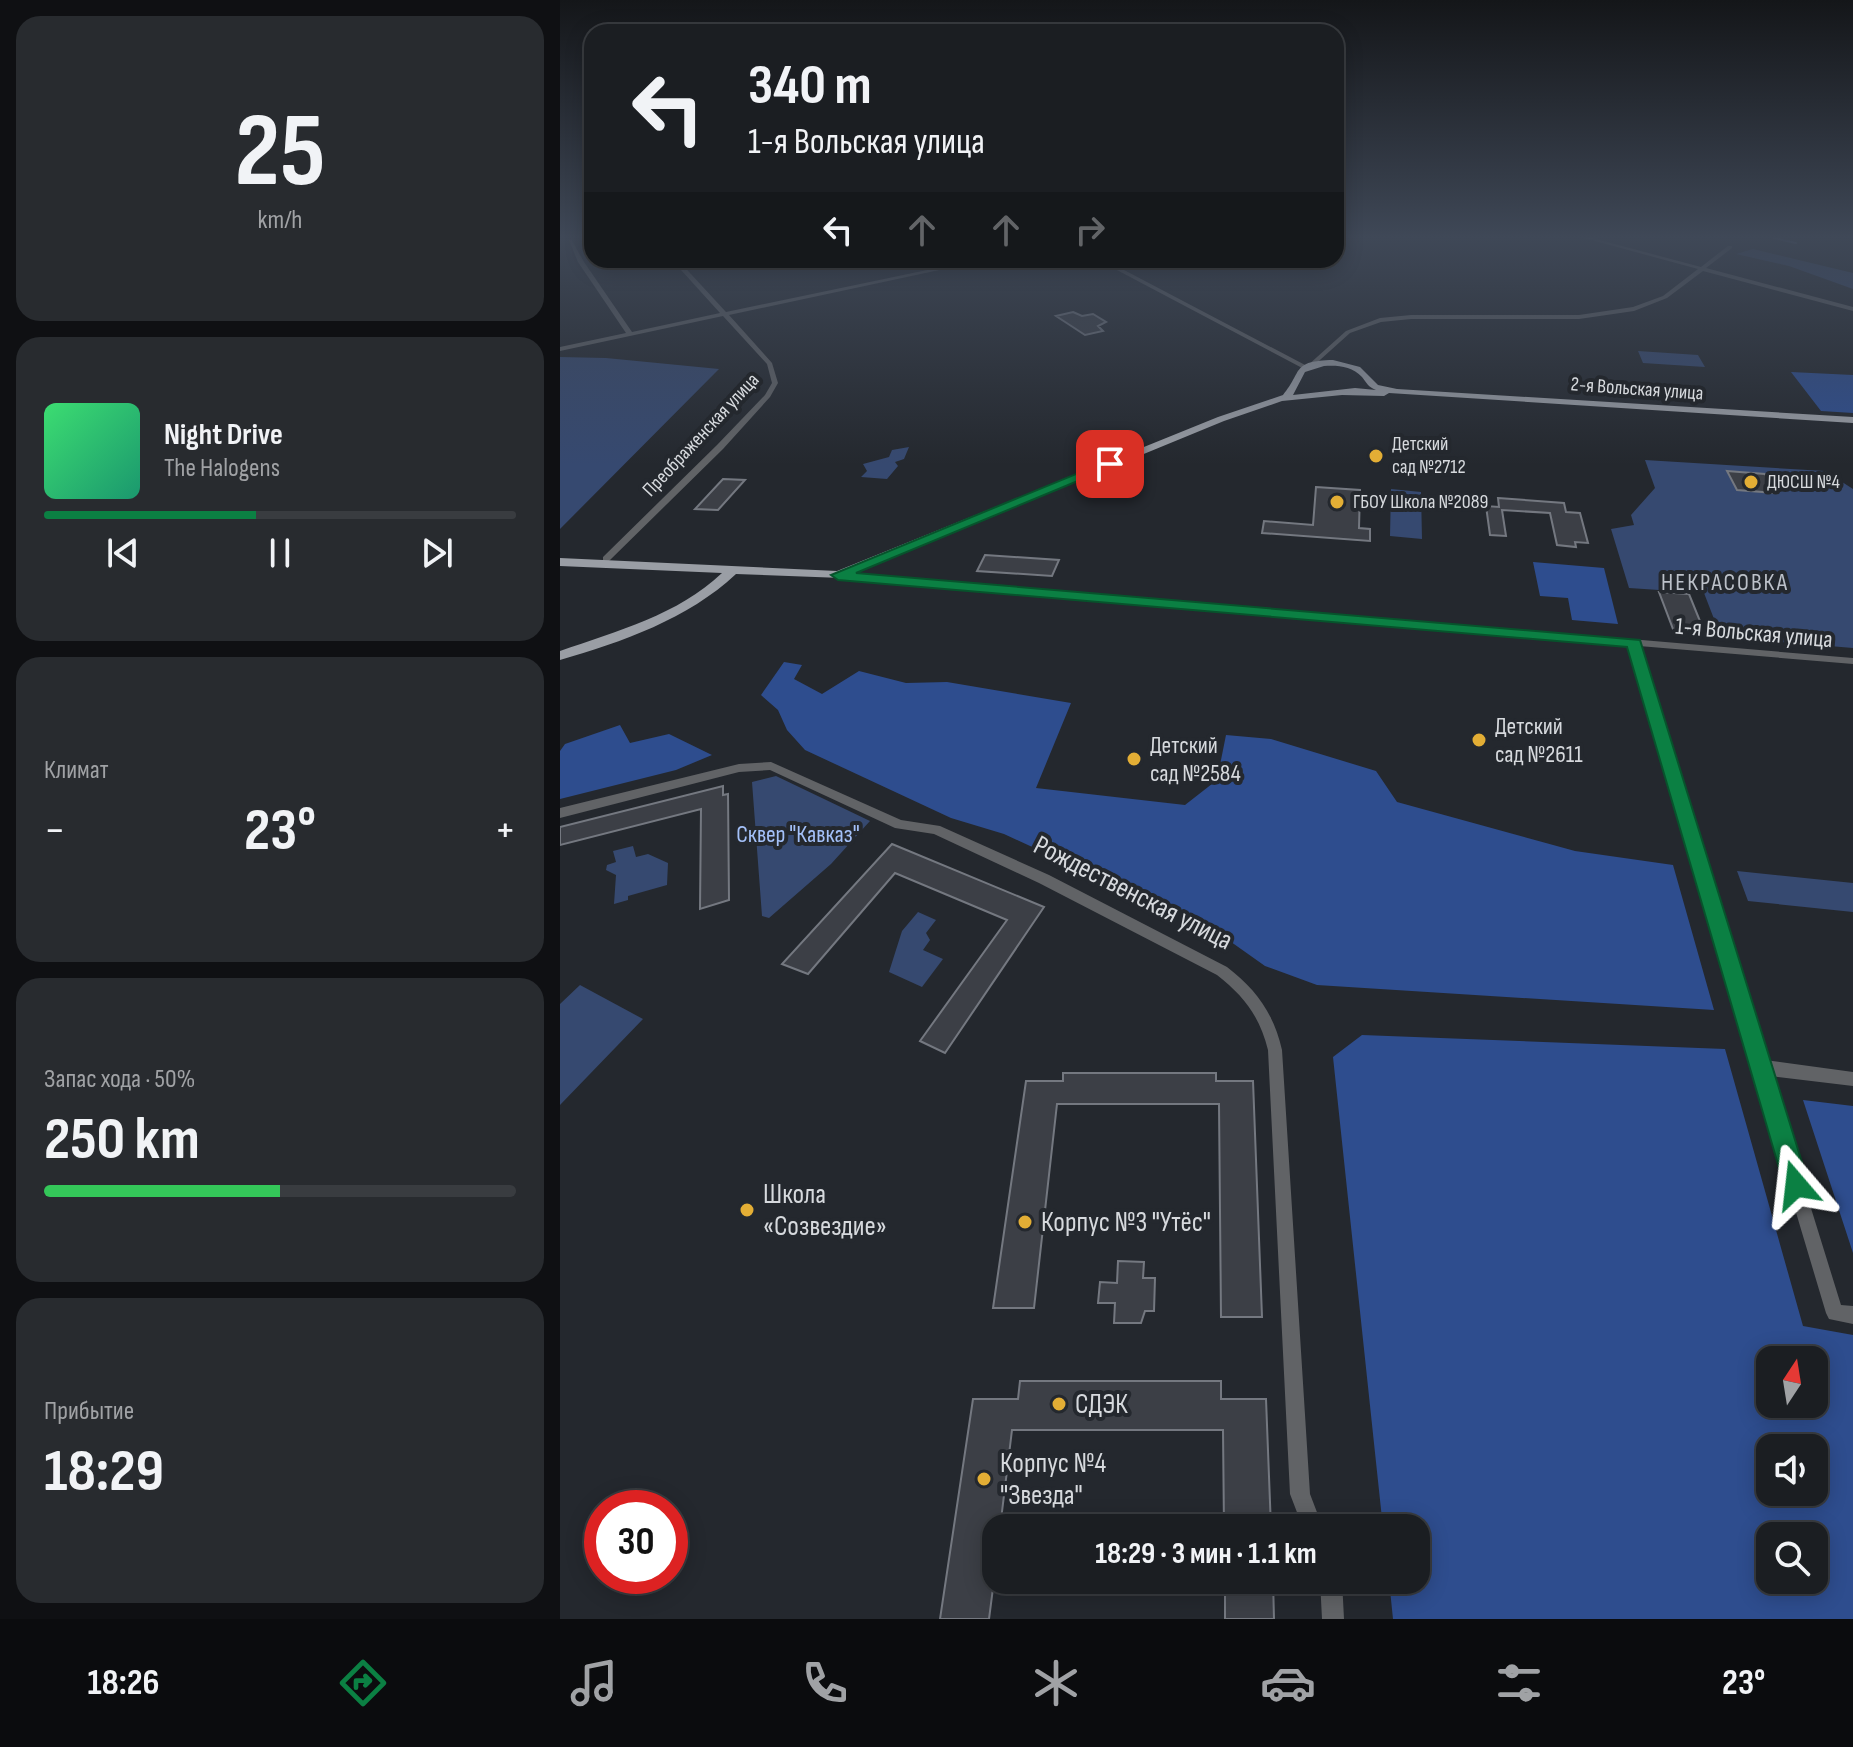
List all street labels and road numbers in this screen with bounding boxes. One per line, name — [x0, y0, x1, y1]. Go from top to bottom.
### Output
street label: Преображенская улица — [638, 368, 764, 502]
street label: 2-я Вольская улица — [1570, 372, 1704, 406]
street label: 1-я Вольская улица — [1674, 612, 1834, 654]
street label: Рождественская улица — [1028, 829, 1238, 957]

